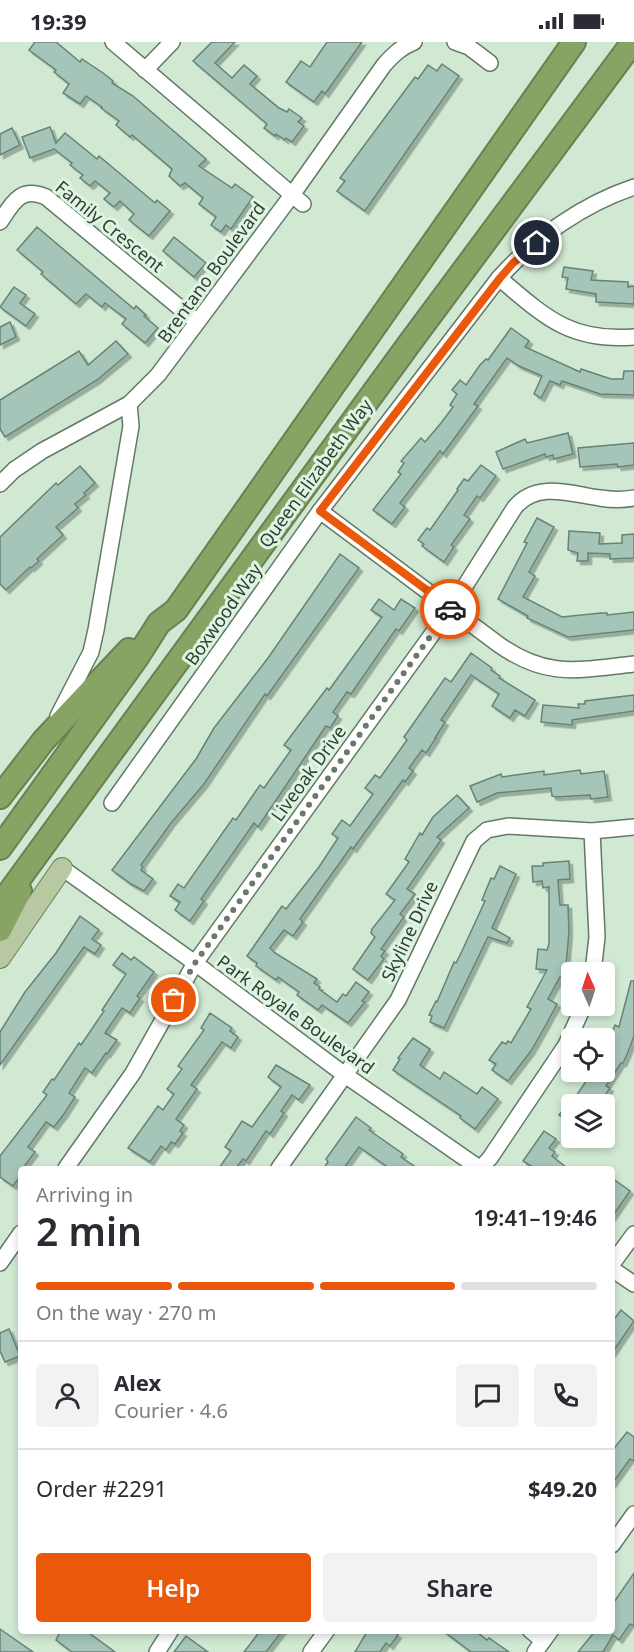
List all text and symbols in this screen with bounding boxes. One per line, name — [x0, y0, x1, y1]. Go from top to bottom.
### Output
text: 19:39 — [30, 6, 87, 36]
street label: Family Crescent — [51, 175, 170, 278]
street label: Brentano Boulevard — [152, 197, 270, 347]
pin — [511, 217, 562, 268]
icon: home — [520, 226, 553, 259]
street label: Queen Elizabeth Way — [253, 393, 378, 552]
street label: Boxwood Way — [179, 558, 267, 670]
courier — [420, 579, 480, 639]
icon: car — [434, 593, 467, 626]
street label: Liveoak Drive — [265, 720, 351, 826]
street label: Skyline Drive — [375, 877, 443, 985]
street label: Park Royale Boulevard — [213, 949, 379, 1079]
north arrow — [561, 962, 615, 1016]
map controls — [561, 962, 615, 1148]
pin — [148, 974, 199, 1025]
icon: bag — [157, 983, 190, 1016]
button: locate — [561, 1028, 615, 1082]
button: layers — [561, 1094, 615, 1148]
text: Arriving in — [36, 1181, 133, 1208]
text: 19:41–19:46 — [473, 1202, 597, 1232]
text: 2 min — [36, 1204, 142, 1257]
text: On the way · 270 m — [36, 1299, 216, 1326]
button: person — [36, 1364, 99, 1427]
button: chat — [456, 1364, 519, 1427]
button: phone — [534, 1364, 597, 1427]
text: Alex — [114, 1367, 161, 1397]
text: Courier · 4.6 — [114, 1397, 228, 1424]
text: Order #2291 — [36, 1473, 167, 1503]
text: $49.20 — [528, 1473, 597, 1503]
button: Help — [36, 1553, 311, 1622]
button: Share — [323, 1553, 597, 1622]

